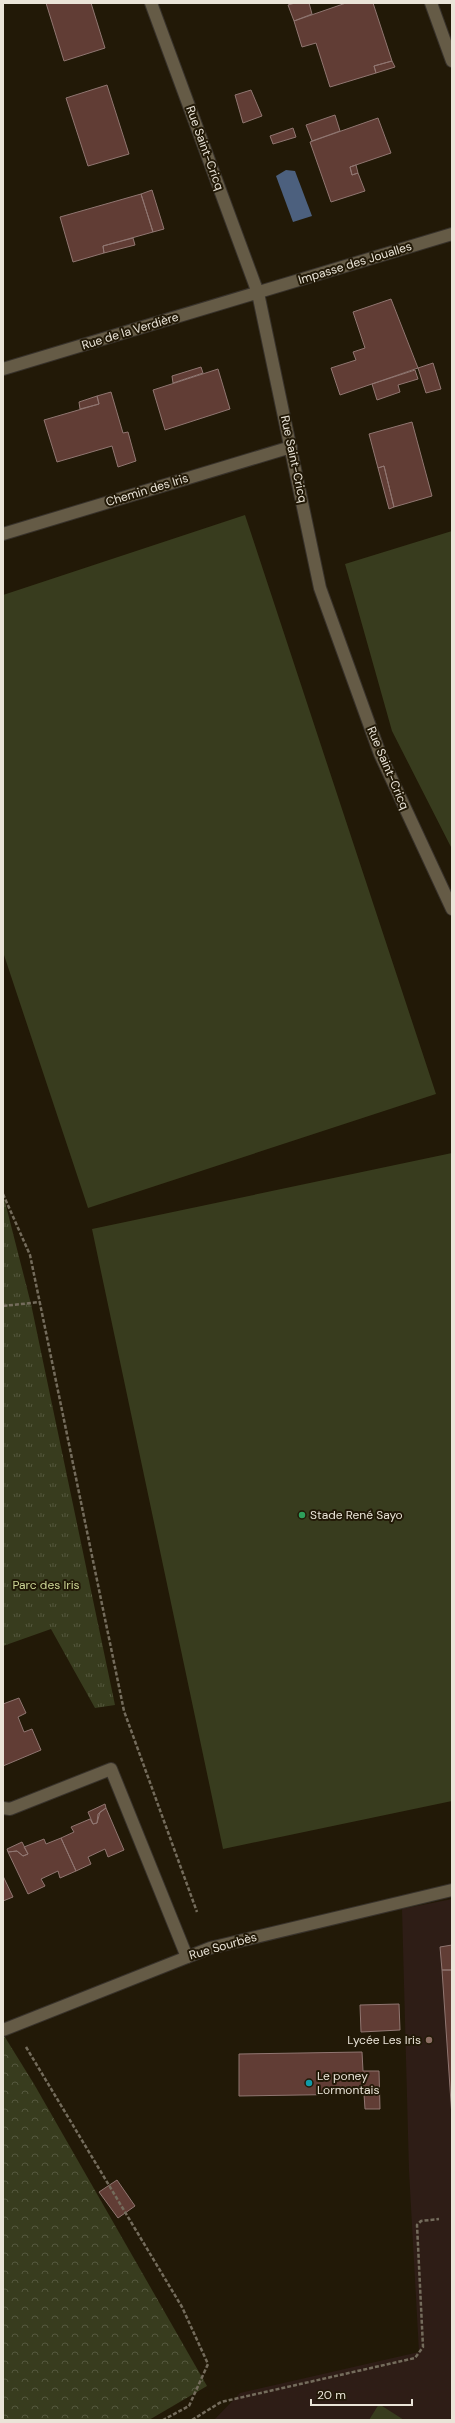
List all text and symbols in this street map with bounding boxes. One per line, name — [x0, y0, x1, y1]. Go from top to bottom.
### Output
street label: Rue Saint-Cricq — [182, 104, 228, 192]
street label: Impasse des Joualles — [296, 238, 414, 288]
street label: Rue de la Verdière — [80, 309, 181, 353]
street label: Rue Saint-Cricq — [277, 414, 311, 504]
street label: Chemin des Iris — [104, 470, 190, 510]
street label: Rue Saint-Cricq — [363, 724, 413, 812]
place label: Stade René Sayo — [310, 1507, 403, 1523]
marker: Stade René Sayo — [297, 1510, 307, 1520]
park label: Parc des Iris — [12, 1577, 80, 1593]
street label: Rue Sourbès — [187, 1929, 259, 1963]
place label: Lycée Les Iris — [347, 2032, 421, 2048]
marker: Lycée Les Iris — [424, 2035, 434, 2045]
place label: Le poney Lormontais — [317, 2068, 379, 2098]
marker: Le poney Lormontais — [304, 2078, 314, 2088]
scale bar — [311, 2381, 412, 2407]
text: 20 m — [317, 2387, 346, 2403]

